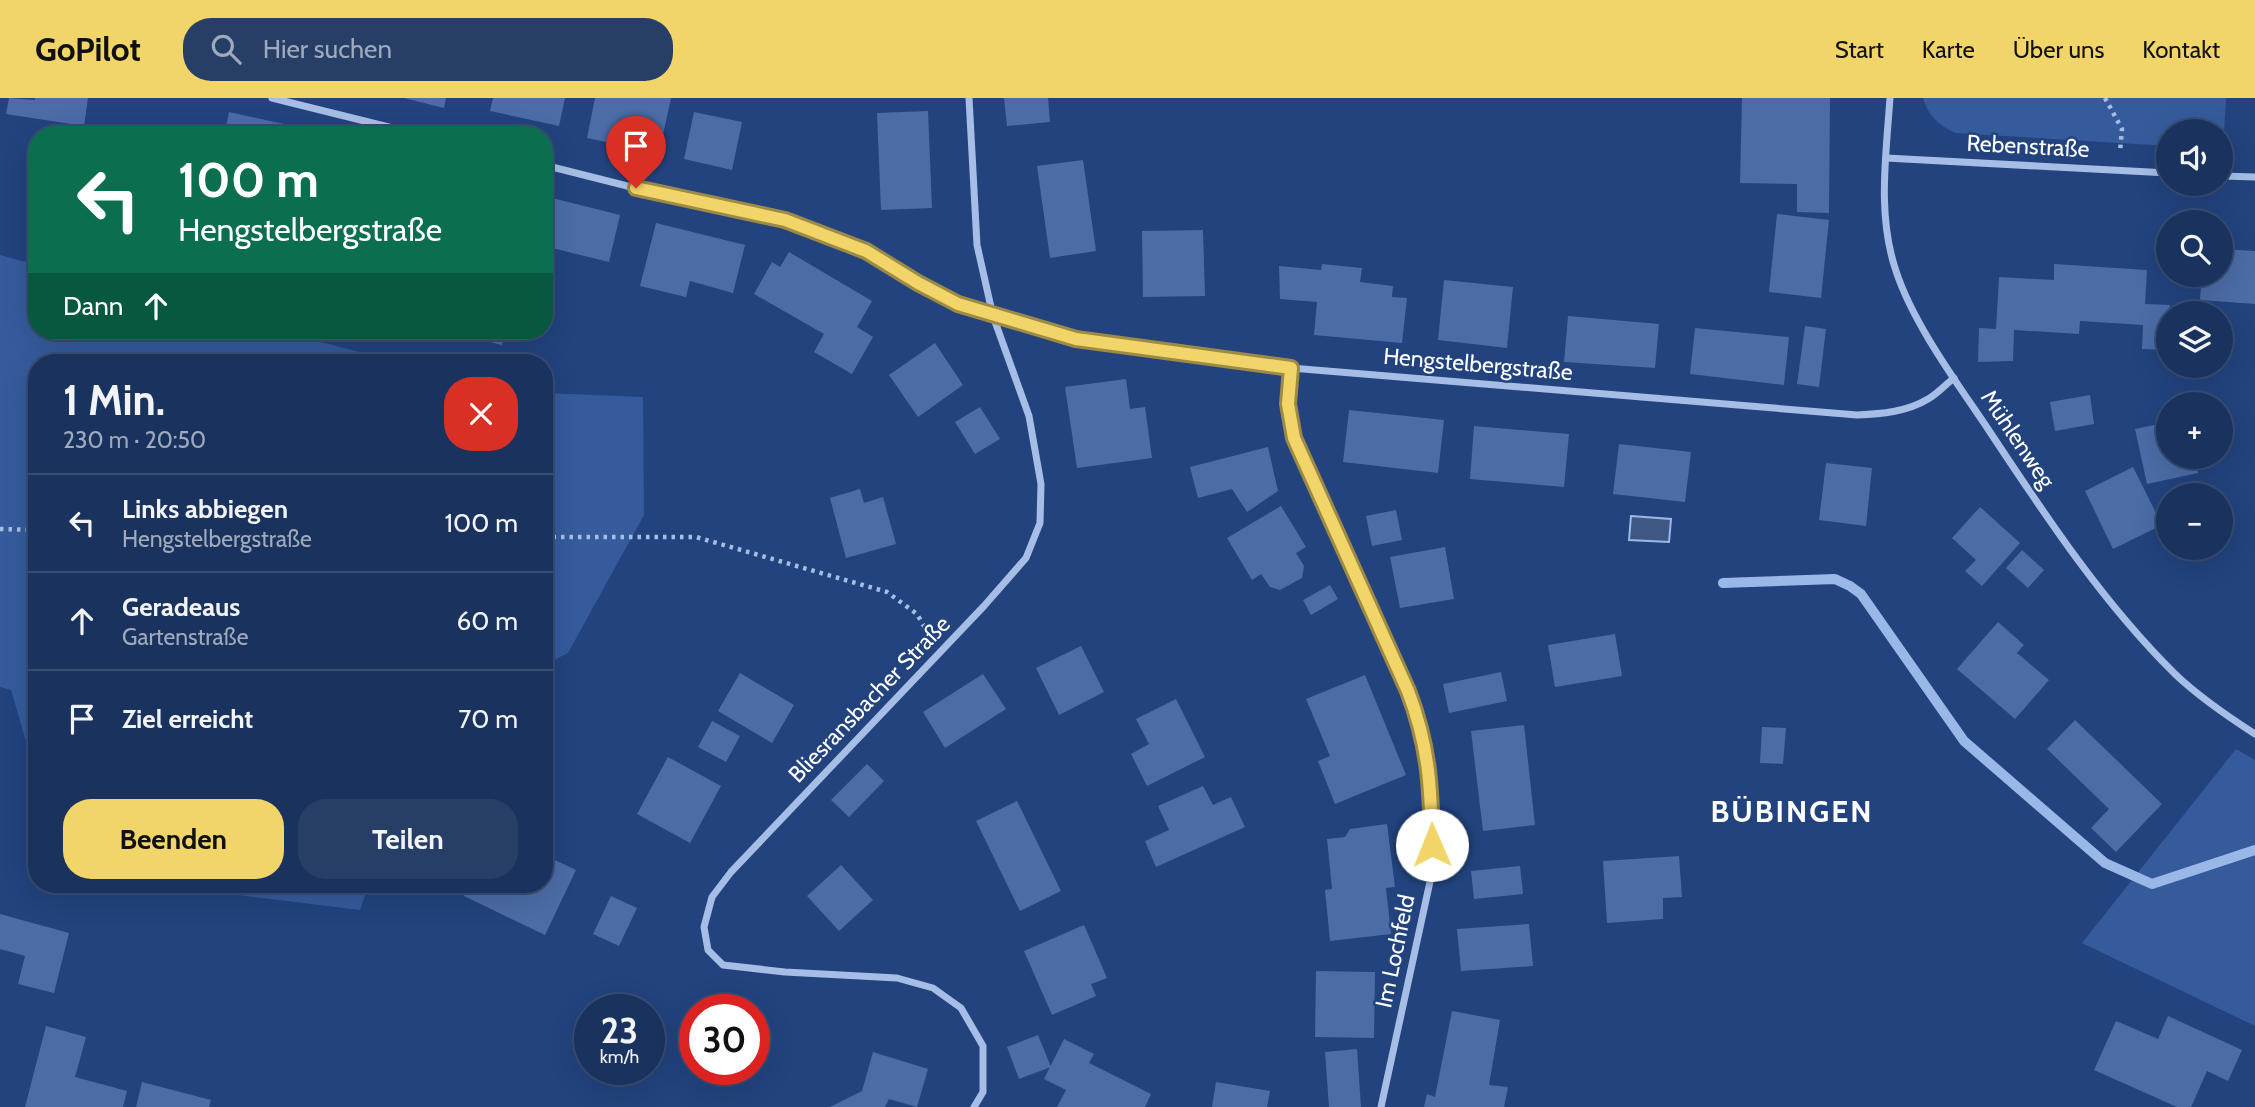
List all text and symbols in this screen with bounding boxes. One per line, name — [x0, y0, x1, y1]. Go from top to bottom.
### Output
search box — [183, 18, 673, 81]
text: GoPilot — [35, 29, 141, 69]
icon: search — [207, 30, 245, 68]
text: Hier suchen — [263, 33, 392, 65]
text: Start — [1835, 35, 1884, 64]
text: Karte — [1922, 35, 1975, 64]
text: Über uns — [2013, 35, 2104, 64]
text: Kontakt — [2142, 35, 2220, 64]
pin — [606, 116, 666, 188]
map controls — [2156, 119, 2233, 560]
button: sound — [2156, 119, 2233, 196]
icon: arrive — [617, 127, 655, 165]
street label: Rebenstraße — [1966, 129, 2090, 163]
text: 100 m — [178, 150, 319, 209]
icon: left — [63, 154, 154, 245]
text: Hengstelbergstraße — [178, 210, 442, 249]
button: search — [2156, 210, 2233, 287]
icon: ahead — [137, 287, 175, 325]
text: Dann — [63, 290, 123, 322]
button: layers — [2156, 301, 2233, 378]
street label: Hengstelbergstraße — [1382, 342, 1574, 386]
text: 1 Min. — [63, 374, 165, 426]
button: close — [444, 377, 518, 451]
street label: Mühlenweg — [1975, 385, 2061, 494]
button: + — [2156, 392, 2233, 469]
text: 230 m · 20:50 — [63, 426, 206, 454]
button: − — [2156, 483, 2233, 560]
text: Links abbiegen — [122, 493, 288, 525]
icon: left — [63, 504, 101, 542]
text: 100 m — [445, 507, 518, 539]
text: Hengstelbergstraße — [122, 525, 312, 553]
text: Geradeaus — [122, 591, 240, 623]
icon: ahead — [63, 602, 101, 640]
text: 60 m — [456, 605, 518, 637]
street label: Bliesransbacher Straße — [782, 610, 956, 788]
text: Gartenstraße — [122, 623, 248, 651]
icon: arrive — [63, 700, 101, 738]
text: Ziel erreicht — [122, 703, 253, 735]
text: 70 m — [458, 703, 518, 735]
district label: BÜBINGEN — [1711, 793, 1873, 830]
button: Beenden — [63, 799, 284, 879]
button: Teilen — [298, 799, 518, 879]
position arrow — [1395, 808, 1469, 882]
street label: Im Lochfeld — [1369, 892, 1421, 1010]
speed limit sign: 30 — [679, 994, 770, 1085]
text: 23 — [601, 1009, 638, 1052]
text: km/h — [600, 1046, 639, 1068]

